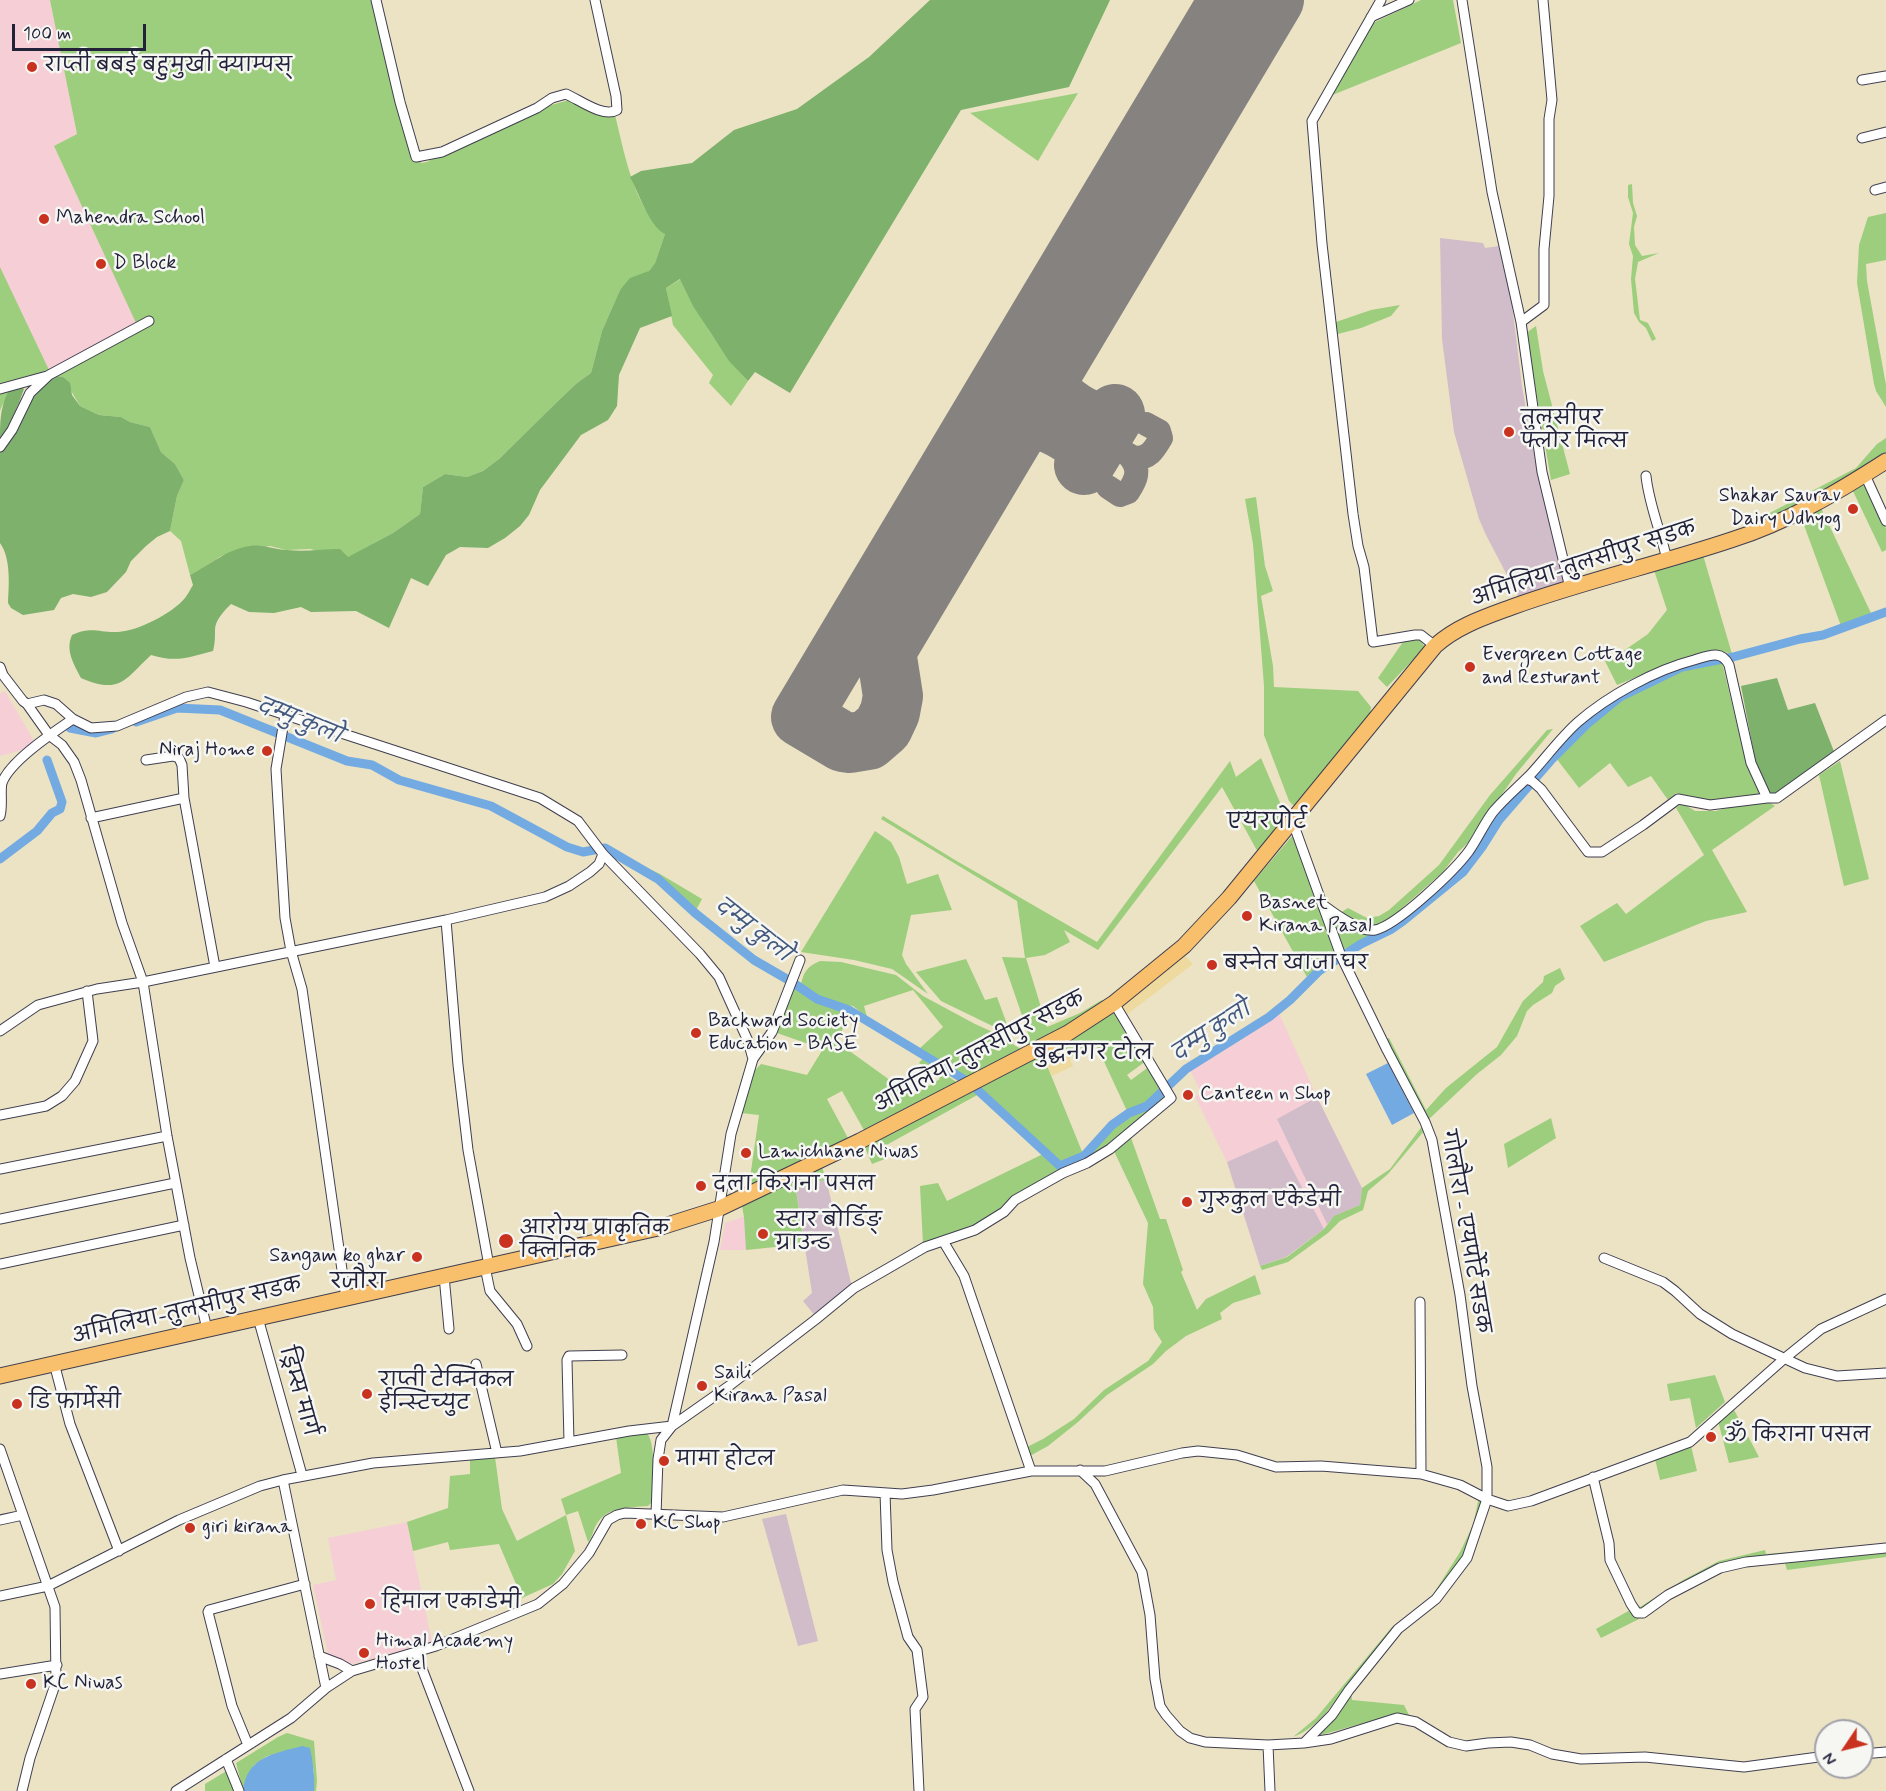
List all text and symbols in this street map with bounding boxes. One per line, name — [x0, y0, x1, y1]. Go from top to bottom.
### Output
scale bar — [15, 12, 148, 50]
text: 100 m — [23, 22, 71, 46]
place label: राप्ती बबई बहुमुखी क्याम्पस् — [44, 55, 292, 79]
marker: राप्ती बबई बहुमुखी क्याम्पस् — [25, 60, 39, 74]
place label: Mahendra School — [56, 207, 205, 231]
marker: Mahendra School — [37, 212, 51, 226]
place label: D Block — [113, 252, 176, 276]
marker: D Block — [94, 257, 108, 271]
place label: तुलसीपुर फ्लोर मिल्स — [1521, 408, 1628, 455]
marker: तुलसीपुर फ्लोर मिल्स — [1502, 425, 1516, 439]
place label: Shakar Saurav Dairy Udhyog — [1719, 485, 1841, 532]
marker: Shakar Saurav Dairy Udhyog — [1846, 502, 1860, 516]
street label: अमिलिया-तुलसीपुर सडक — [1469, 517, 1699, 613]
place label: Evergreen Cottage and Resturant — [1482, 644, 1643, 691]
marker: Evergreen Cottage and Resturant — [1463, 660, 1477, 674]
water label: दम्मु कुलो — [253, 694, 345, 750]
place label: Niraj Home — [159, 739, 255, 763]
marker: Niraj Home — [260, 744, 274, 758]
district label: एयरपोर्ट — [1227, 811, 1307, 837]
place label: Basnet Kirana Pasal — [1259, 892, 1372, 939]
water label: दम्मु कुलो — [709, 894, 795, 968]
marker: Basnet Kirana Pasal — [1240, 909, 1254, 923]
place label: बस्‍नेत खाजा घर — [1224, 953, 1368, 977]
marker: बस्‍नेत खाजा घर — [1205, 958, 1219, 972]
street label: अमिलिया-तुलसीपुर सडक — [871, 987, 1089, 1119]
water label: दम्मु कुलो — [1168, 998, 1256, 1068]
place label: Backward Society Education - BASE — [708, 1010, 858, 1057]
marker: Backward Society Education - BASE — [689, 1026, 703, 1040]
district label: बुद्धनगर टोल — [1033, 1042, 1153, 1068]
place label: Canteen n Shop — [1200, 1083, 1331, 1107]
marker: Canteen n Shop — [1181, 1088, 1195, 1102]
street label: गोलौरा - एयर्पोर्ट सडक — [1434, 1129, 1494, 1335]
place label: Lamichhane Niwas — [758, 1141, 918, 1165]
marker: Lamichhane Niwas — [739, 1146, 753, 1160]
place label: दला किराना पसल — [713, 1174, 875, 1198]
marker: दला किराना पसल — [694, 1179, 708, 1193]
place label: गुरुकुल एकेडेमी — [1199, 1190, 1341, 1214]
marker: गुरुकुल एकेडेमी — [1180, 1195, 1194, 1209]
place label: स्टार बोर्डिङ् ग्राउन्ड — [775, 1210, 882, 1257]
place label: आरोग्य प्राकृतिक क्लिनिक — [520, 1218, 669, 1265]
marker: स्टार बोर्डिङ् ग्राउन्ड — [756, 1227, 770, 1241]
marker: आरोग्य प्राकृतिक क्लिनिक — [497, 1232, 515, 1250]
place label: Sangam ko ghar — [269, 1245, 405, 1269]
marker: Sangam ko ghar — [410, 1250, 424, 1264]
district label: रजौरा — [330, 1271, 386, 1297]
street label: अमिलिया-तुलसीपुर सडक — [70, 1274, 304, 1350]
street label: ड्रिम्स मार्ग — [273, 1345, 321, 1439]
place label: Saili Kirana Pasal — [714, 1362, 827, 1409]
place label: राप्ती टेक्निकल ईन्स्टिच्युट — [379, 1370, 514, 1417]
marker: Saili Kirana Pasal — [695, 1379, 709, 1393]
marker: राप्ती टेक्निकल ईन्स्टिच्युट — [360, 1387, 374, 1401]
place label: डि फार्मेसी — [29, 1392, 121, 1416]
marker: डि फार्मेसी — [10, 1397, 24, 1411]
place label: ॐ किराना पसल — [1723, 1425, 1870, 1449]
marker: ॐ किराना पसल — [1704, 1430, 1718, 1444]
place label: मामा होटल — [676, 1449, 775, 1473]
marker: मामा होटल — [657, 1454, 671, 1468]
place label: KC Shop — [653, 1512, 721, 1536]
place label: giri kirana — [202, 1516, 292, 1540]
marker: KC Shop — [634, 1517, 648, 1531]
marker: giri kirana — [183, 1521, 197, 1535]
place label: हिमाल एकाडेमी — [382, 1592, 521, 1616]
marker: हिमाल एकाडेमी — [363, 1597, 377, 1611]
place label: Himal Academy Hostel — [376, 1630, 513, 1677]
marker: Himal Academy Hostel — [357, 1646, 371, 1660]
place label: KC Niwas — [43, 1672, 123, 1696]
marker: KC Niwas — [24, 1677, 38, 1691]
north arrow — [1814, 1719, 1874, 1779]
text: N — [1819, 1748, 1842, 1769]

